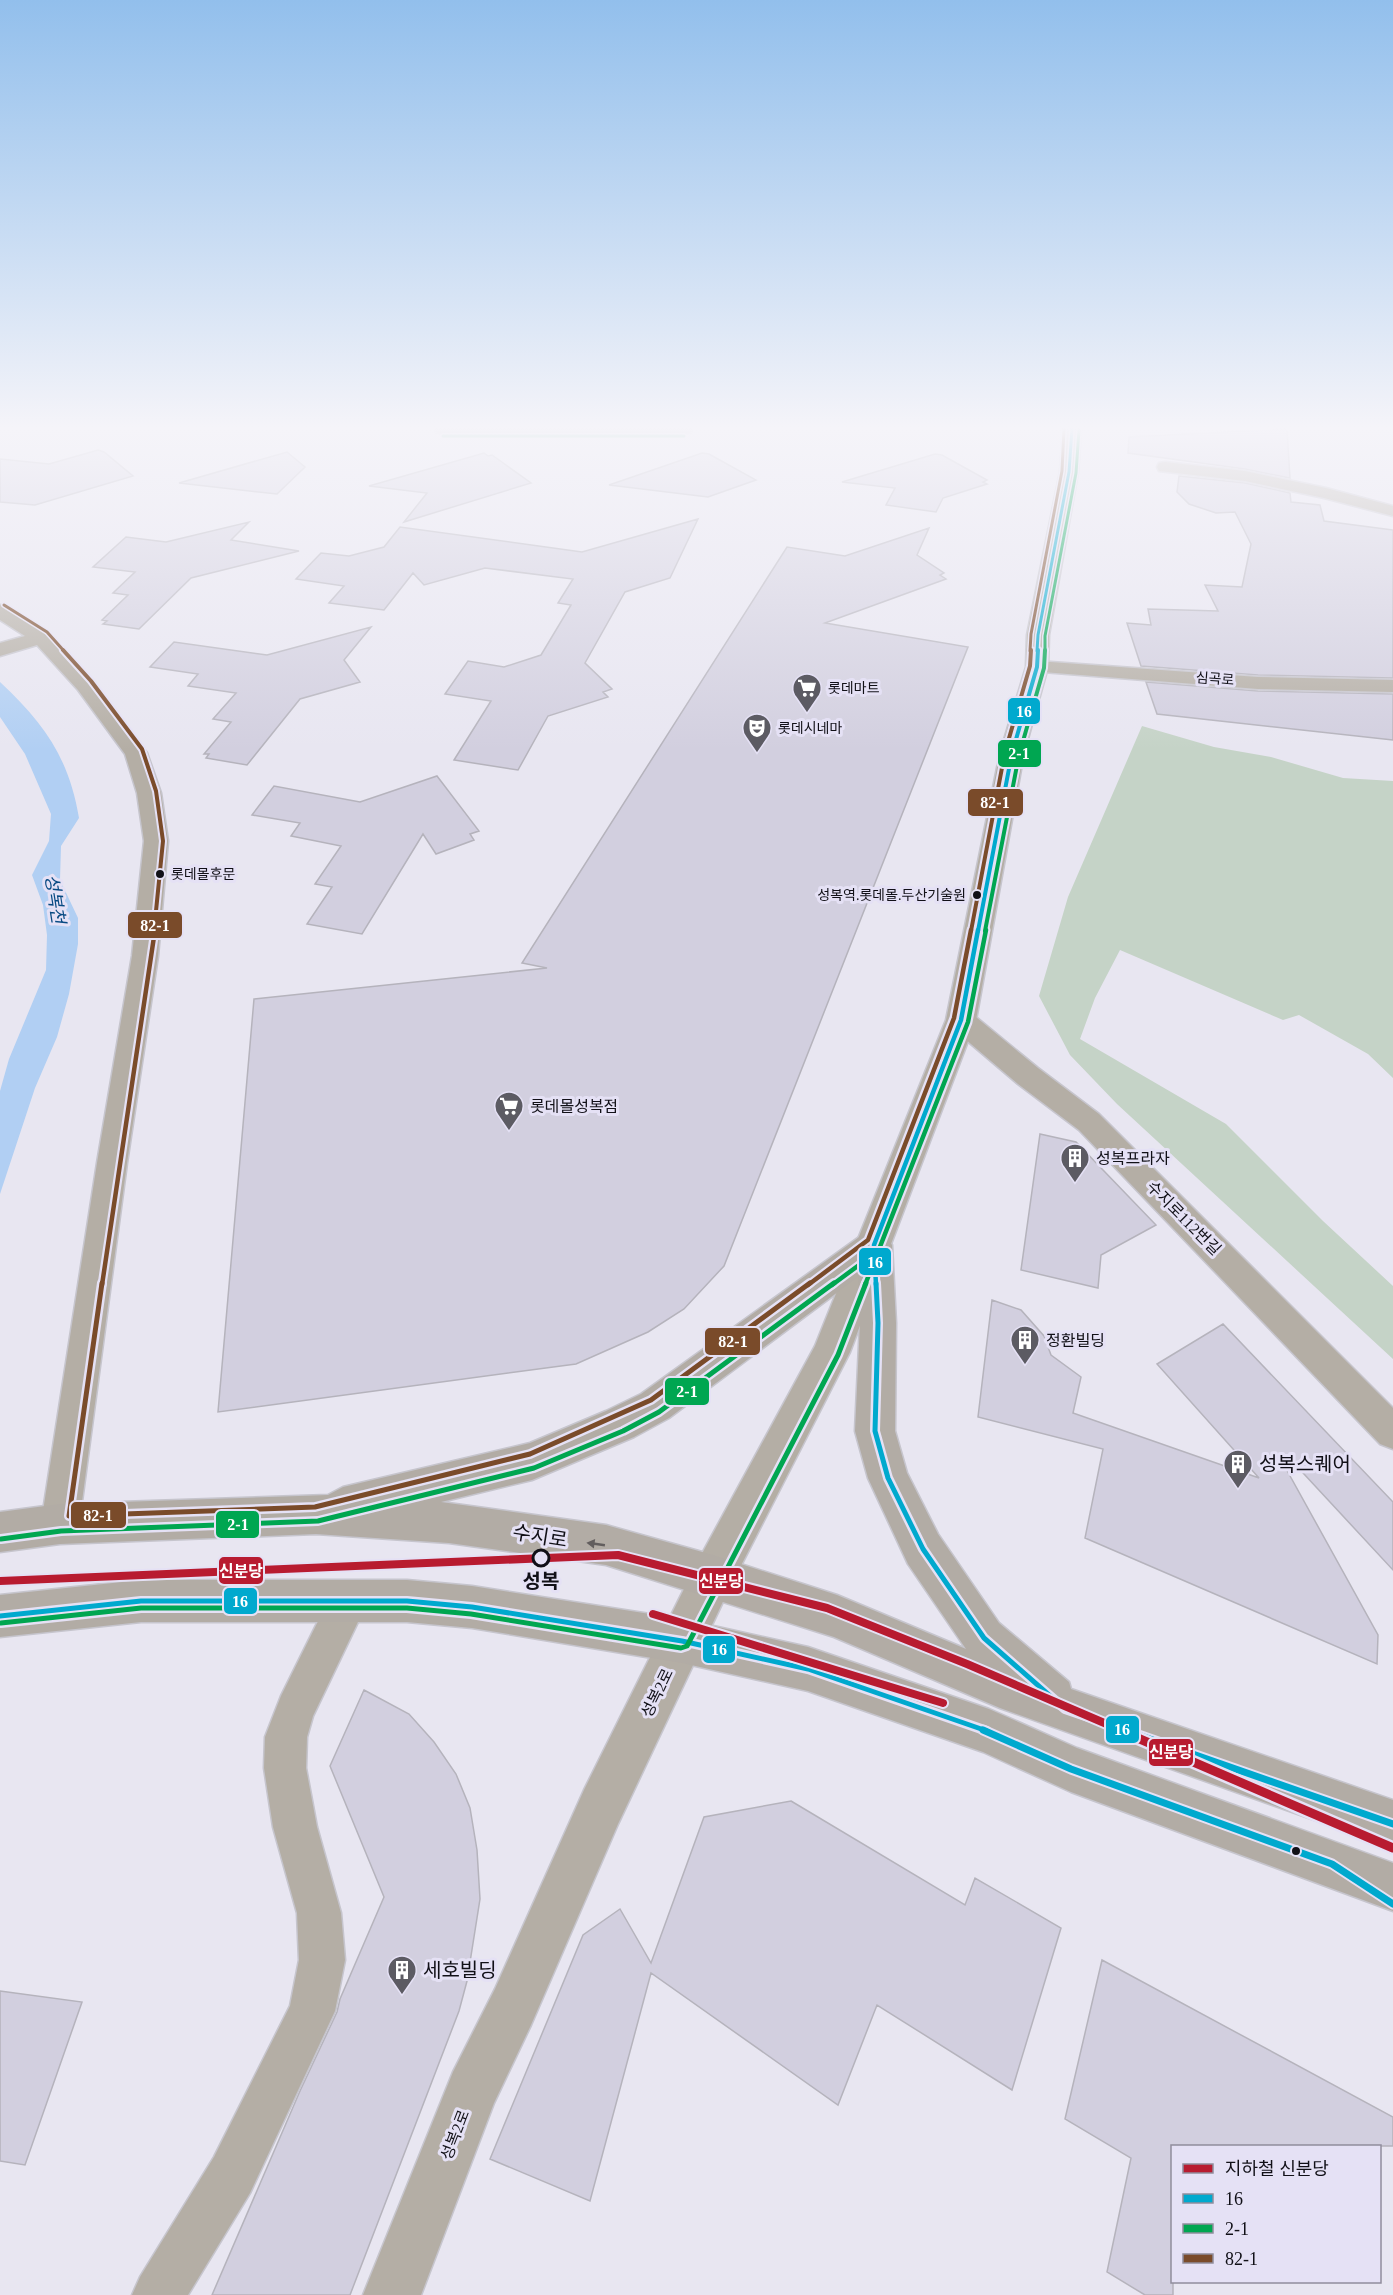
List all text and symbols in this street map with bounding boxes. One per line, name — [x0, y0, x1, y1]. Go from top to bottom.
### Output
street label: 심곡로 — [1195, 670, 1235, 688]
supermarket icon: 롯데마트 — [791, 672, 823, 714]
place label: 롯데마트 — [828, 681, 880, 696]
line badge: 16 — [1007, 697, 1041, 725]
text: 16 — [1016, 703, 1032, 720]
theatre icon: 롯데시네마 — [741, 712, 773, 754]
place label: 롯데시네마 — [778, 721, 843, 736]
line badge: 2-1 — [997, 739, 1042, 768]
text: 2-1 — [1008, 745, 1030, 762]
line badge: 82-1 — [967, 788, 1024, 817]
text: 82-1 — [980, 794, 1010, 811]
place label: 롯데몰후문 — [171, 867, 236, 882]
marker: 롯데몰후문 — [154, 868, 166, 880]
water label: 성복천 — [41, 873, 69, 928]
place label: 성복역.롯데몰.두산기술원 — [817, 888, 966, 903]
marker: 성복역.롯데몰.두산기술원 — [971, 889, 983, 901]
line badge: 82-1 — [127, 911, 183, 939]
text: 82-1 — [140, 917, 170, 934]
supermarket icon: 롯데몰성복점 — [493, 1090, 525, 1132]
place label: 롯데몰성복점 — [530, 1098, 618, 1115]
building icon: 성복프라자 — [1059, 1142, 1091, 1184]
place label: 성복프라자 — [1096, 1150, 1170, 1167]
street label: 수지로112번길 — [1144, 1178, 1224, 1258]
line badge: 16 — [858, 1247, 892, 1276]
text: 16 — [867, 1254, 883, 1271]
building icon: 정환빌딩 — [1009, 1324, 1041, 1366]
line badge: 82-1 — [704, 1327, 761, 1356]
place label: 정환빌딩 — [1046, 1332, 1105, 1349]
text: 82-1 — [718, 1333, 748, 1350]
line badge: 2-1 — [664, 1377, 710, 1406]
text: 2-1 — [676, 1383, 698, 1400]
building icon: 성복스퀘어 — [1222, 1448, 1254, 1490]
place label: 성복스퀘어 — [1259, 1453, 1351, 1475]
line badge: 82-1 — [70, 1501, 127, 1529]
text: 82-1 — [83, 1507, 113, 1524]
line badge: 2-1 — [215, 1510, 260, 1539]
text: 2-1 — [227, 1516, 249, 1533]
street label: 수지로 — [511, 1521, 569, 1551]
one-way arrow — [587, 1540, 606, 1549]
marker: 성복 — [532, 1549, 550, 1567]
line badge: 신분당 — [218, 1556, 264, 1585]
text: 신분당 — [219, 1563, 263, 1580]
line badge: 신분당 — [698, 1567, 744, 1595]
place label: 성복 — [523, 1570, 559, 1592]
text: 신분당 — [699, 1573, 743, 1590]
line badge: 16 — [223, 1587, 258, 1615]
text: 16 — [232, 1593, 248, 1610]
line badge: 16 — [702, 1635, 736, 1664]
text: 16 — [711, 1641, 727, 1658]
street label: 성복2로 — [638, 1666, 676, 1720]
line badge: 16 — [1105, 1715, 1140, 1744]
text: 16 — [1114, 1721, 1130, 1738]
line badge: 신분당 — [1148, 1738, 1194, 1767]
text: 신분당 — [1149, 1744, 1193, 1761]
unlabelled marker — [1290, 1845, 1302, 1857]
building icon: 세호빌딩 — [386, 1954, 418, 1996]
place label: 세호빌딩 — [423, 1959, 497, 1981]
street label: 성복2로 — [438, 2107, 472, 2162]
legend — [1171, 2145, 1381, 2283]
text: 지하철 신분당 — [1225, 2159, 1329, 2179]
text: 16 — [1225, 2189, 1243, 2209]
text: 2-1 — [1225, 2219, 1249, 2239]
text: 82-1 — [1225, 2249, 1258, 2269]

